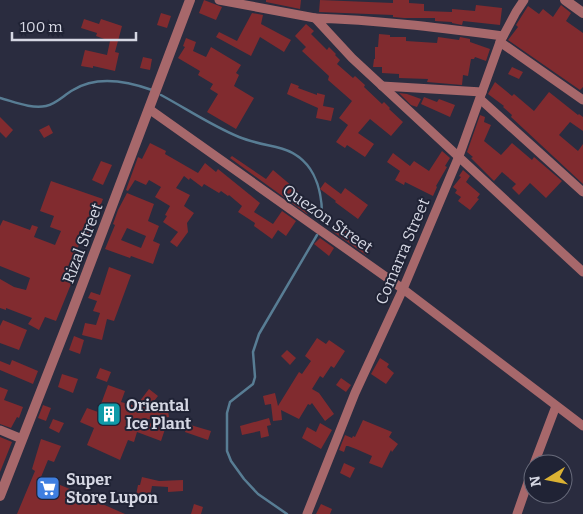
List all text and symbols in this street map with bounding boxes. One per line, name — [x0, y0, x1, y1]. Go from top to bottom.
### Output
scale bar — [12, 10, 136, 42]
text: 100 m — [20, 18, 63, 36]
street label: Quezon Street — [279, 180, 377, 257]
street label: Comarra Street — [372, 195, 433, 307]
street label: Rizal Street — [58, 200, 107, 286]
place label: Oriental Ice Plant — [126, 396, 192, 433]
building icon: Oriental Ice Plant — [96, 401, 122, 427]
north arrow — [523, 454, 573, 504]
place label: Super Store Lupon — [66, 470, 158, 507]
text: N — [526, 474, 545, 488]
supermarket icon: Super Store Lupon — [35, 475, 61, 501]

